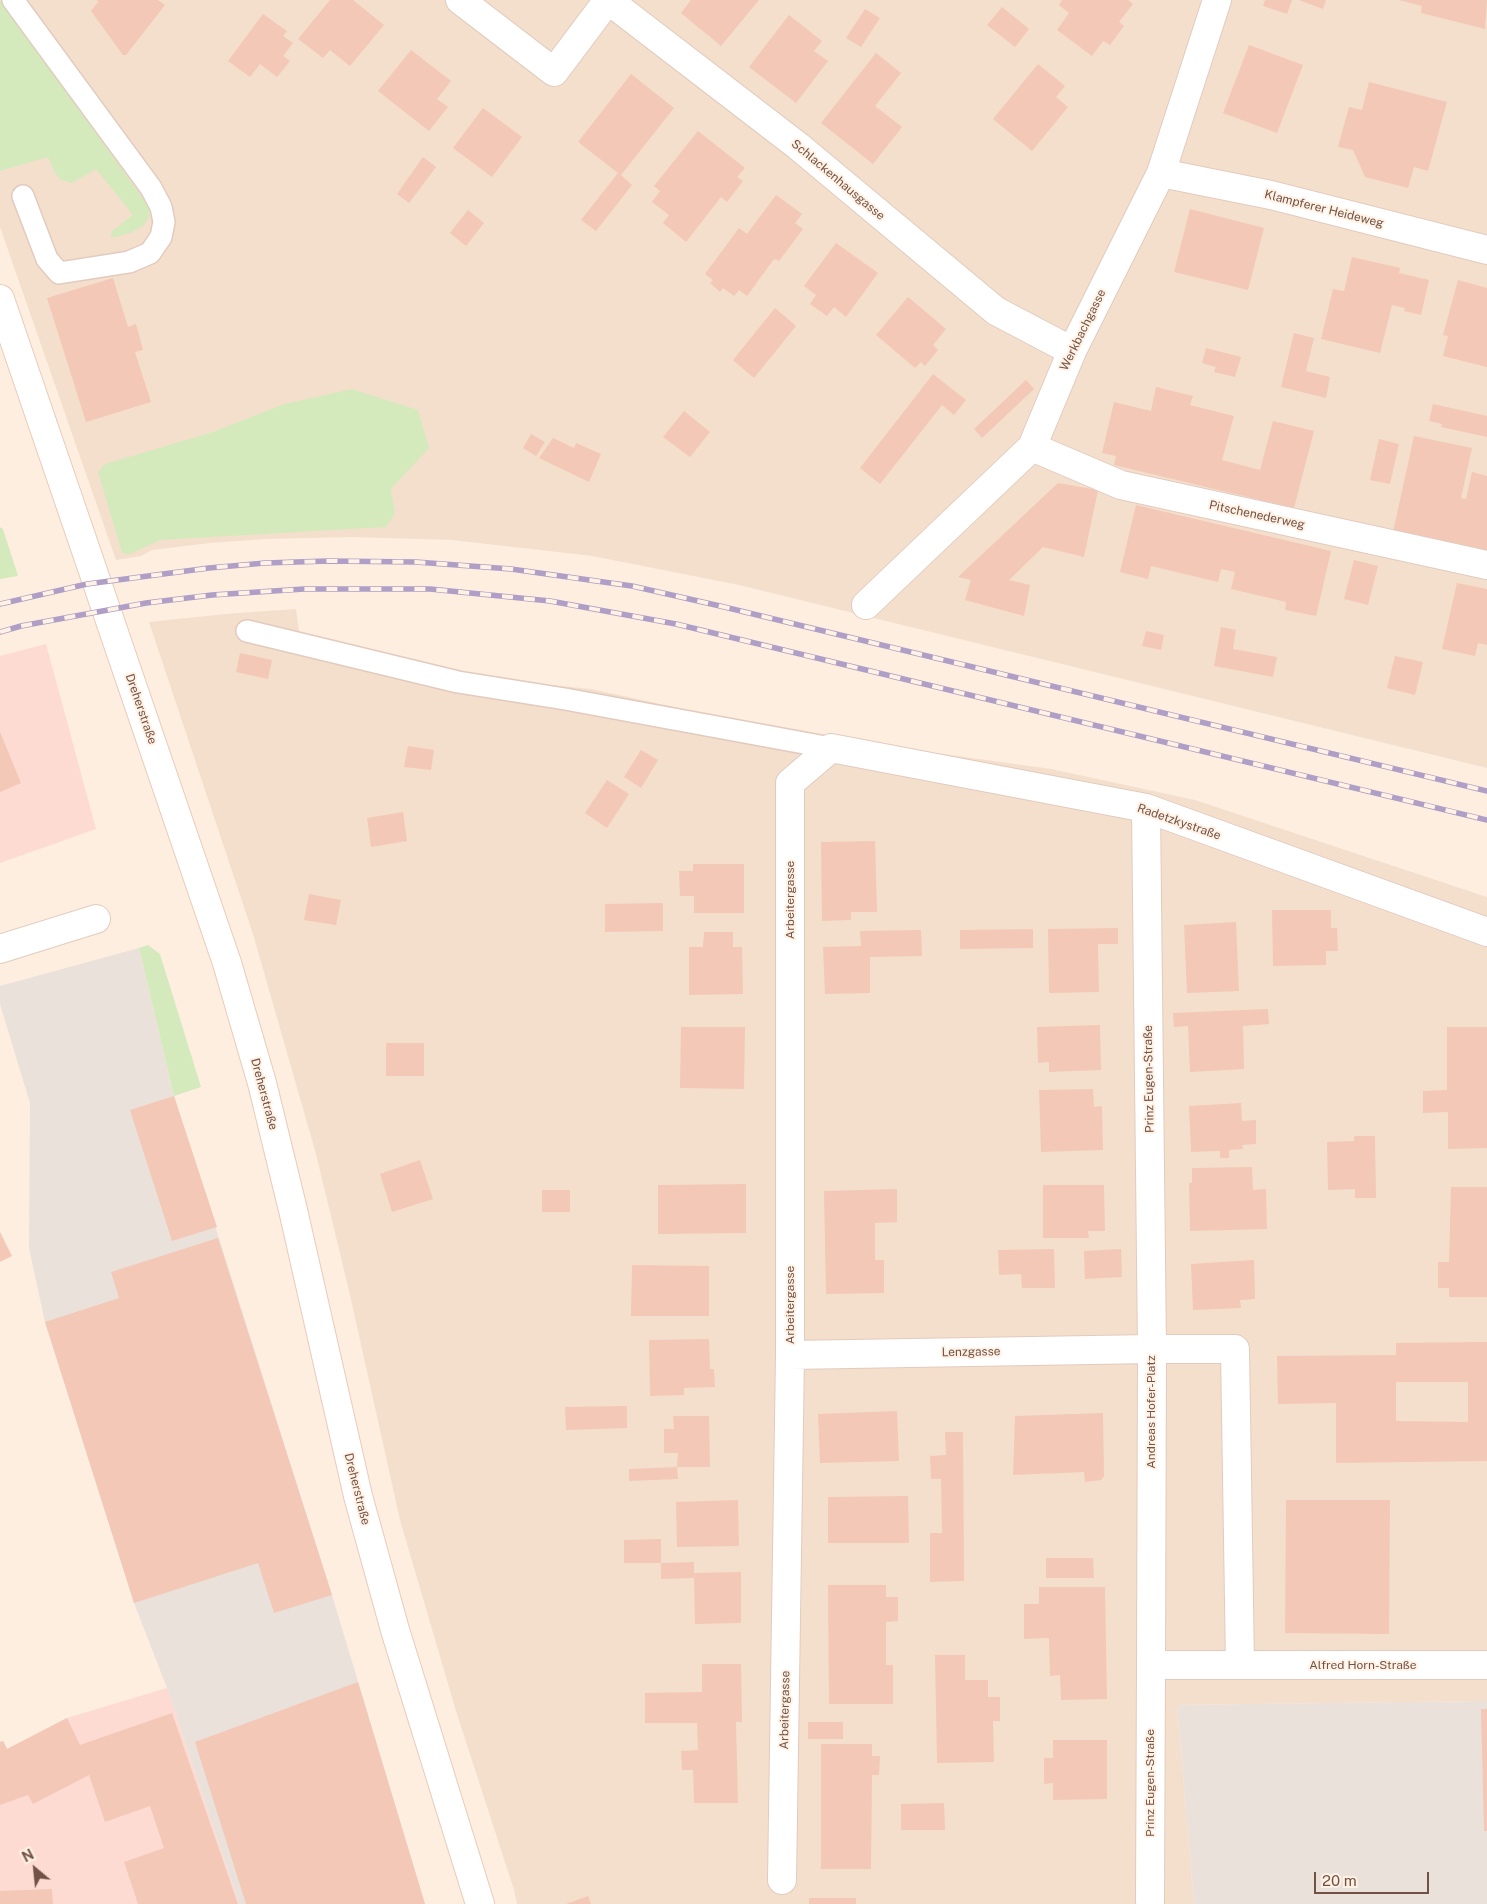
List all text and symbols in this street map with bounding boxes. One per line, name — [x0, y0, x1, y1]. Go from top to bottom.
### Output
street label: Schlackenhausgasse — [788, 137, 888, 223]
street label: Klampferer Heideweg — [1263, 187, 1385, 231]
street label: Werkbachgasse — [1057, 287, 1109, 373]
street label: Pitschenederweg — [1208, 498, 1306, 532]
street label: Dreherstraße — [122, 672, 160, 746]
street label: Radetzkystraße — [1135, 801, 1223, 843]
street label: Arbeitergasse — [783, 861, 797, 939]
street label: Prinz Eugen-Straße — [1141, 1025, 1157, 1133]
street label: Dreherstraße — [248, 1057, 280, 1131]
street label: Arbeitergasse — [783, 1266, 797, 1344]
street label: Lenzgasse — [941, 1344, 1001, 1360]
street label: Andreas Hofer-Platz — [1144, 1355, 1158, 1469]
street label: Dreherstraße — [341, 1452, 373, 1526]
street label: Alfred Horn-Straße — [1309, 1658, 1417, 1672]
street label: Arbeitergasse — [777, 1671, 793, 1749]
street label: Prinz Eugen-Straße — [1143, 1729, 1157, 1837]
north arrow — [10, 1844, 60, 1894]
text: N — [19, 1846, 37, 1865]
scale bar — [1317, 1862, 1432, 1894]
text: 20 m — [1322, 1872, 1357, 1889]

